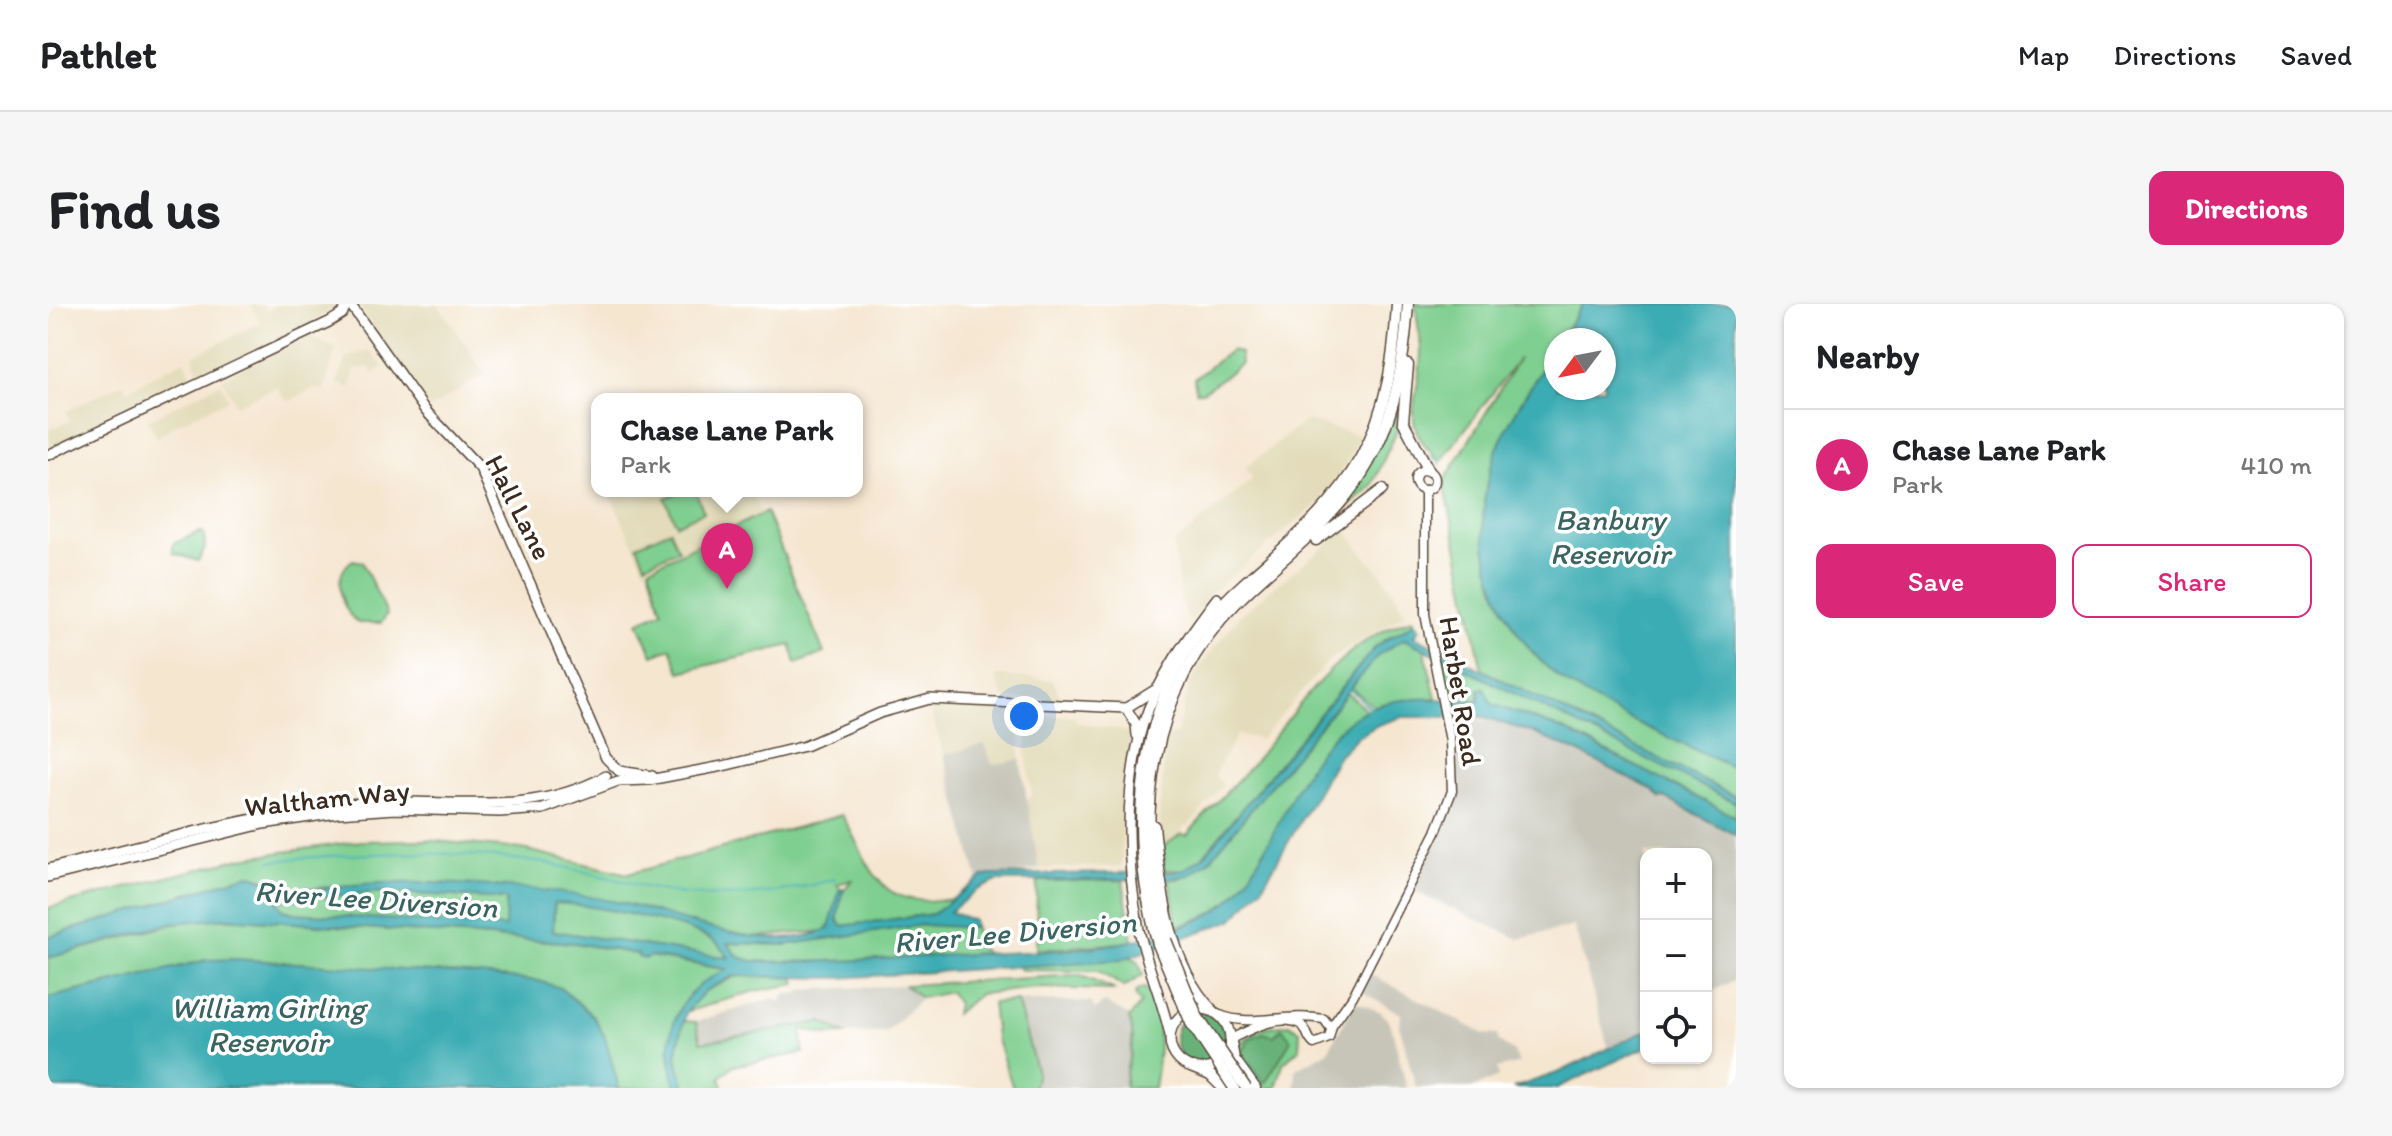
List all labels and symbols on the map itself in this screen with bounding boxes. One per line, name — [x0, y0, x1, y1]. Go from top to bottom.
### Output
north arrow — [1544, 328, 1616, 400]
street label: Hall Lane — [478, 449, 560, 565]
water label: Banbury Reservoir — [1550, 501, 1673, 572]
pin: A — [701, 523, 753, 589]
street label: Harbet Road — [1432, 614, 1490, 769]
your location — [1004, 696, 1044, 736]
street label: Waltham Way — [243, 772, 411, 824]
water label: River Lee Diversion — [253, 872, 499, 926]
water label: River Lee Diversion — [892, 903, 1138, 961]
water label: William Girling Reservoir — [171, 989, 369, 1060]

